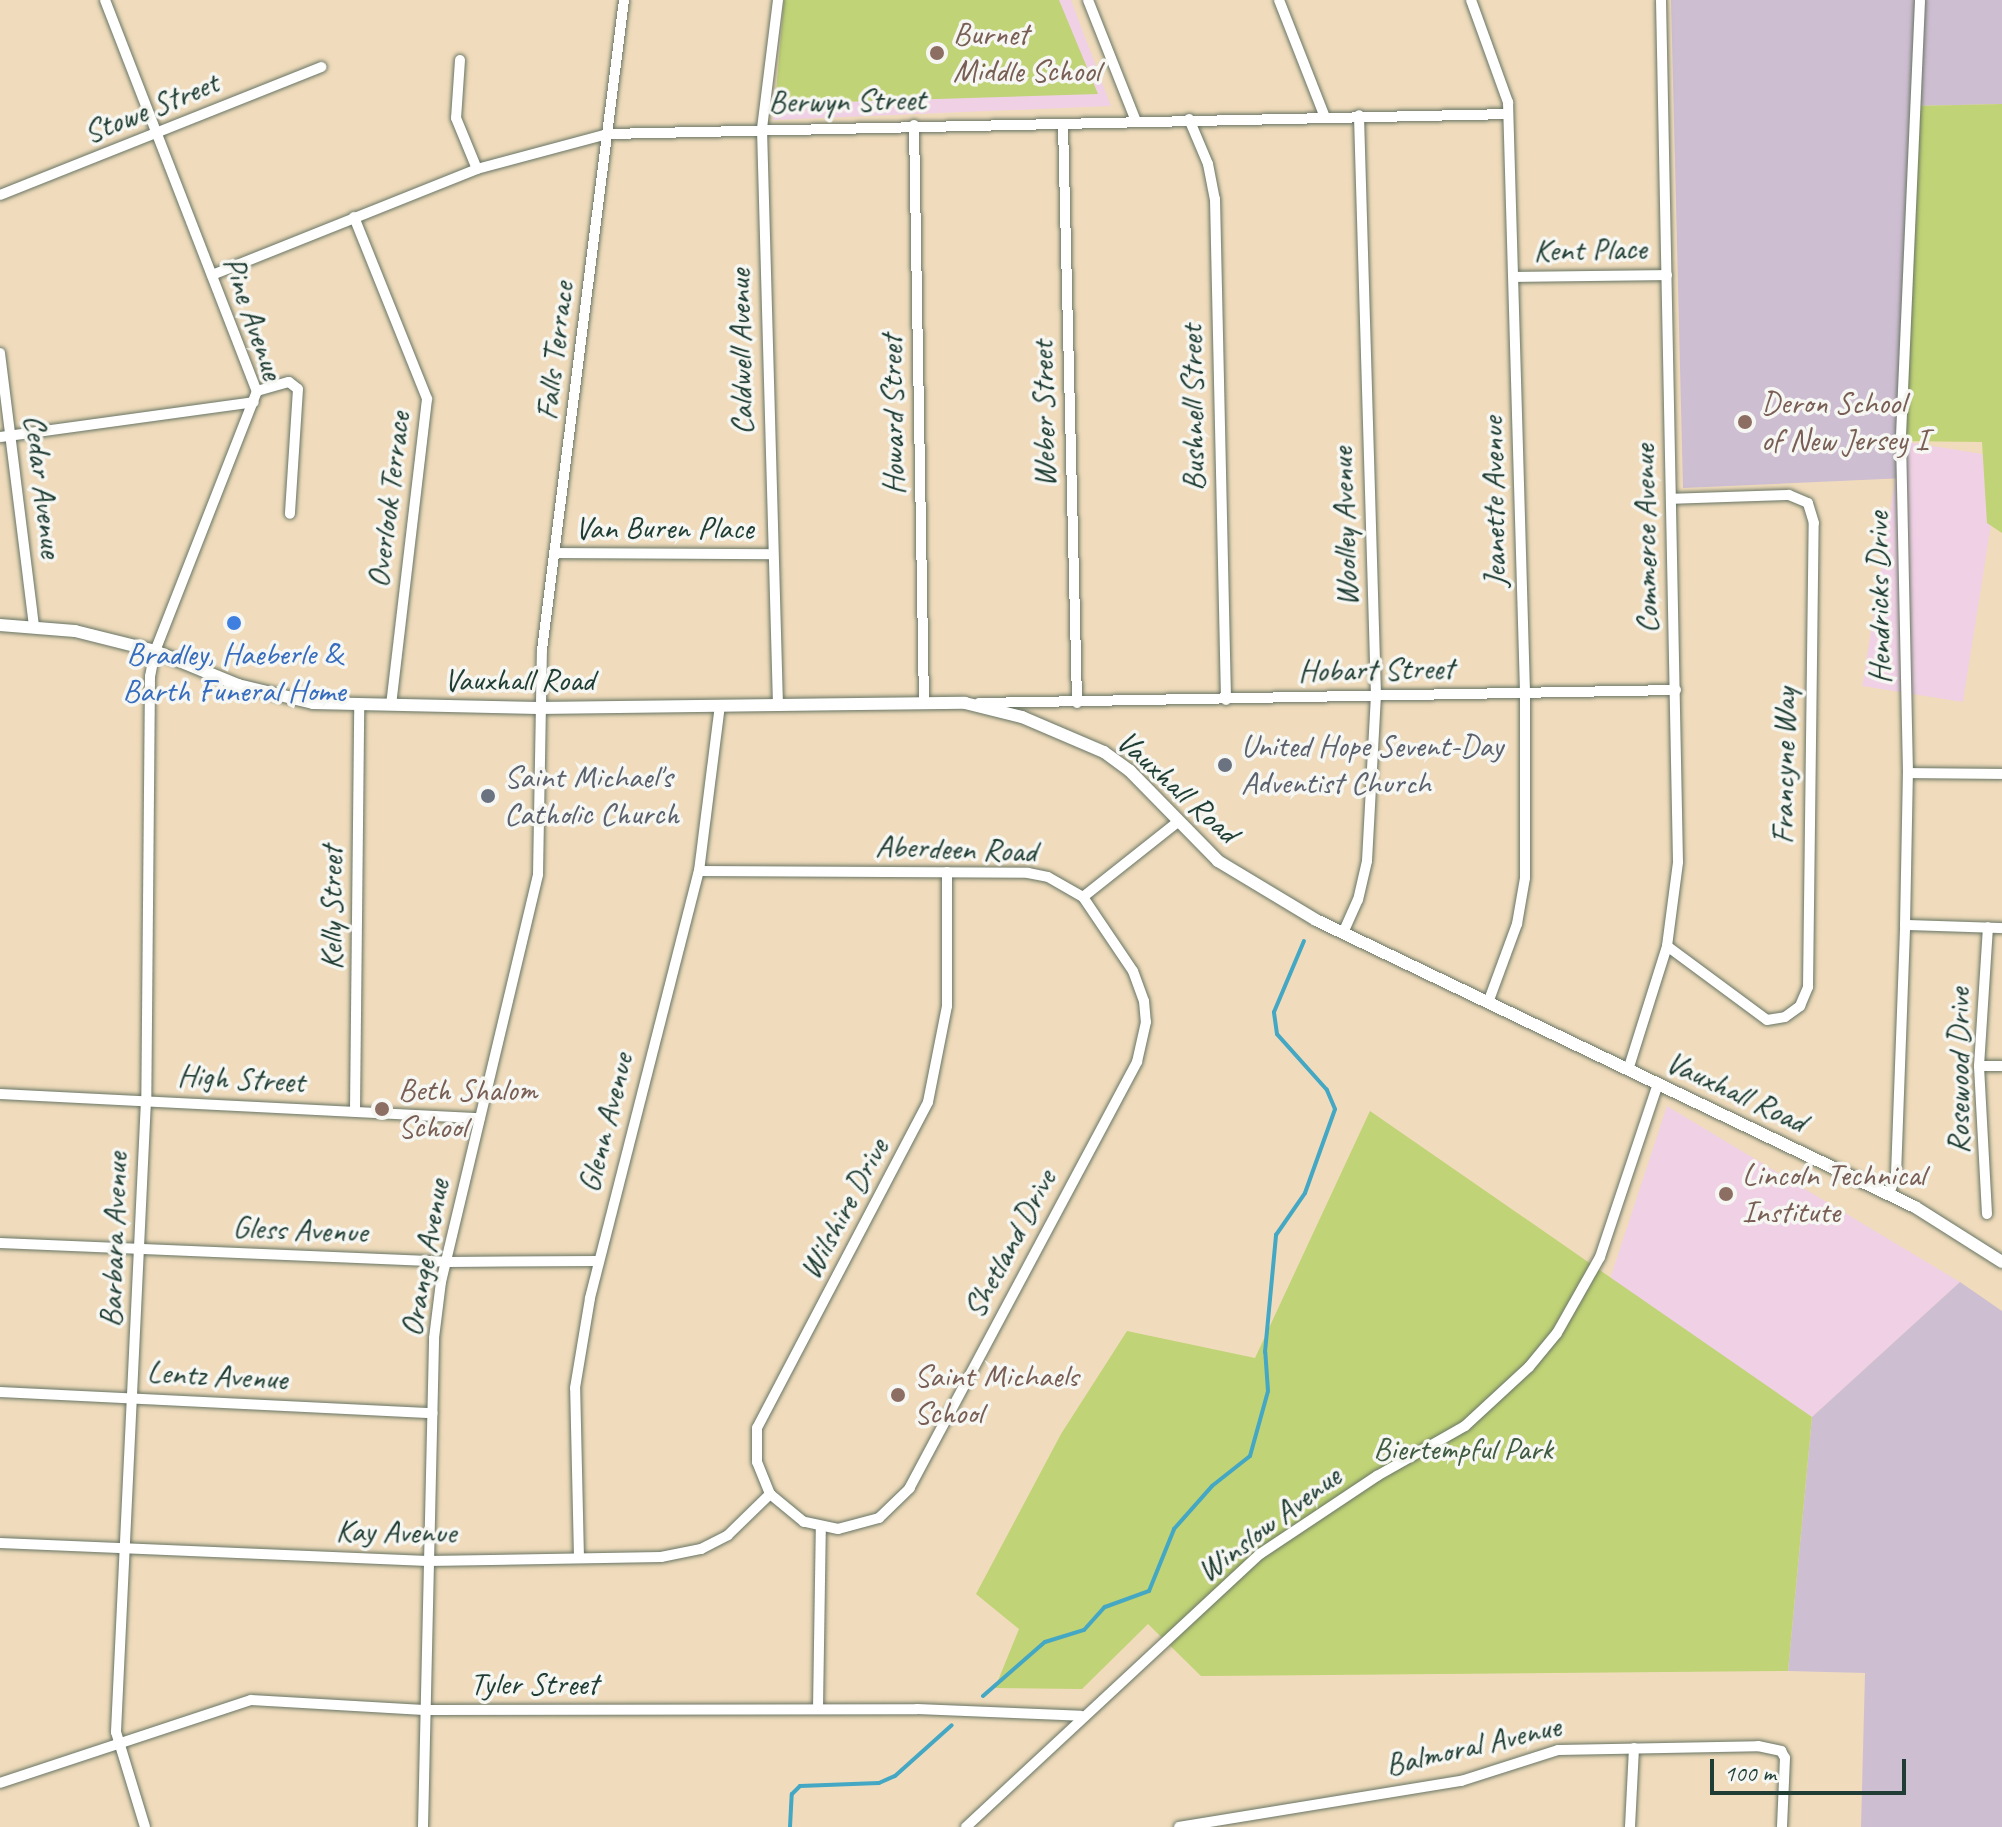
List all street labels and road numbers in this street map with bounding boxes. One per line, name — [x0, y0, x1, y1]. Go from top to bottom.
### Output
street label: Stowe Street — [78, 64, 224, 152]
street label: Berwyn Street — [768, 80, 926, 122]
street label: Kent Place — [1533, 230, 1647, 270]
street label: Pine Avenue — [214, 252, 292, 384]
street label: Caldwell Avenue — [720, 269, 762, 435]
street label: Falls Terrace — [528, 280, 582, 422]
street label: Bushnell Street — [1172, 324, 1214, 492]
street label: Howard Street — [872, 335, 914, 495]
street label: Weber Street — [1024, 340, 1064, 488]
street label: Overlook Terrace — [359, 410, 419, 590]
street label: Cedar Avenue — [15, 412, 71, 560]
street label: Jeanette Avenue — [1473, 416, 1515, 588]
street label: Commerce Avenue — [1625, 444, 1667, 634]
street label: Woolley Avenue — [1323, 447, 1367, 607]
street label: Van Buren Place — [575, 509, 753, 547]
street label: Hendricks Drive — [1858, 512, 1900, 684]
street label: Hobart Street — [1298, 649, 1454, 691]
street label: Vauxhall Road — [444, 661, 594, 699]
street label: Francyne Way — [1763, 687, 1805, 845]
street label: Vauxhall Road — [1108, 722, 1246, 852]
street label: Aberdeen Road — [875, 827, 1037, 871]
street label: Kelly Street — [313, 846, 351, 970]
street label: Rosewood Drive — [1940, 988, 1978, 1154]
street label: Vauxhall Road — [1660, 1043, 1812, 1141]
street label: Glenn Avenue — [570, 1050, 642, 1196]
street label: High Street — [176, 1056, 306, 1102]
street label: Wilshire Drive — [791, 1132, 897, 1286]
street label: Barbara Avenue — [92, 1152, 136, 1328]
street label: Shetland Drive — [955, 1163, 1065, 1325]
street label: Orange Avenue — [392, 1177, 458, 1339]
street label: Gless Avenue — [232, 1208, 368, 1252]
street label: Lentz Avenue — [146, 1353, 288, 1399]
street label: Winslow Avenue — [1190, 1458, 1348, 1590]
street label: Kay Avenue — [336, 1512, 456, 1552]
street label: Tyler Street — [470, 1665, 598, 1703]
street label: Balmoral Avenue — [1382, 1707, 1564, 1785]

